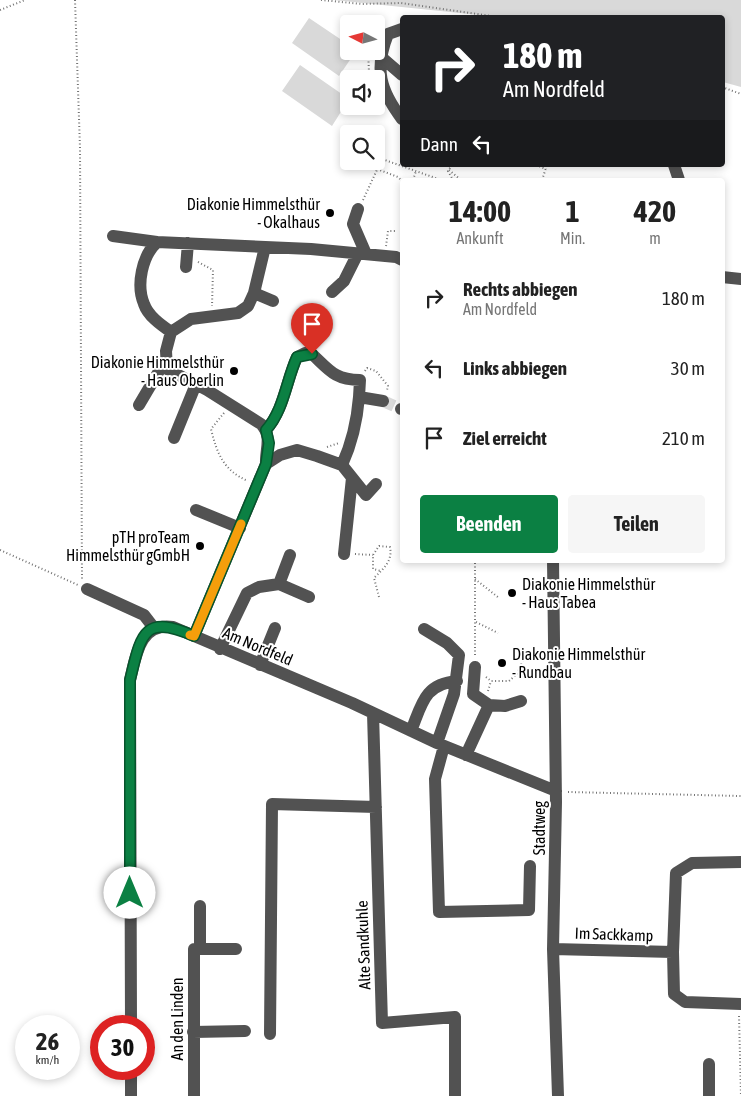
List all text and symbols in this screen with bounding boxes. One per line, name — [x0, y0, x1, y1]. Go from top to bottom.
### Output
north arrow — [340, 15, 385, 60]
map controls — [340, 15, 385, 170]
icon: right — [420, 35, 485, 100]
text: 180 m — [503, 35, 582, 75]
button: sound — [340, 70, 385, 115]
text: Am Nordfeld — [503, 76, 605, 102]
button: search — [340, 125, 385, 170]
icon: left — [468, 130, 496, 158]
text: Dann — [420, 133, 458, 155]
text: 14:00 — [449, 194, 511, 228]
text: 1 — [565, 194, 580, 228]
text: 420 — [634, 194, 676, 228]
place label: Diakonie Himmelsthür - Okalhaus — [187, 195, 320, 231]
marker: Diakonie Himmelsthür - Okalhaus — [324, 207, 336, 219]
text: Ankunft — [456, 229, 504, 247]
text: Min. — [560, 229, 585, 247]
text: m — [649, 229, 661, 247]
text: Rechts abbiegen — [463, 278, 578, 300]
icon: right — [420, 284, 448, 312]
text: 180 m — [662, 287, 705, 309]
text: Am Nordfeld — [463, 300, 537, 318]
pin — [291, 303, 333, 354]
icon: arrive — [298, 310, 326, 338]
place label: Diakonie Himmelsthür - Haus Oberlin — [91, 353, 224, 389]
icon: left — [420, 354, 448, 382]
text: Links abbiegen — [463, 357, 567, 379]
text: 30 m — [671, 357, 705, 379]
marker: Diakonie Himmelsthür - Haus Oberlin — [228, 365, 240, 377]
icon: arrive — [420, 424, 448, 452]
text: Ziel erreicht — [463, 427, 547, 449]
text: 210 m — [662, 427, 705, 449]
button: Beenden — [420, 495, 558, 553]
button: Teilen — [568, 495, 705, 553]
place label: pTH proTeam Himmelsthür gGmbH — [66, 528, 190, 565]
marker: pTH proTeam Himmelsthür gGmbH — [194, 540, 206, 552]
place label: Diakonie Himmelsthür - Haus Tabea — [522, 575, 655, 611]
marker: Diakonie Himmelsthür - Haus Tabea — [506, 587, 518, 599]
street label: Am Nordfeld — [220, 623, 296, 669]
place label: Diakonie Himmelsthür - Rundbau — [512, 645, 645, 681]
marker: Diakonie Himmelsthür - Rundbau — [496, 657, 508, 669]
street label: Stadtweg — [530, 801, 549, 855]
position arrow — [103, 866, 155, 918]
street label: Alte Sandkuhle — [352, 900, 374, 990]
street label: Im Sackkamp — [574, 924, 654, 945]
street label: An den Linden — [168, 978, 186, 1060]
speed limit sign: 30 — [90, 1015, 155, 1080]
text: 26 — [36, 1027, 59, 1055]
text: km/h — [36, 1053, 59, 1067]

